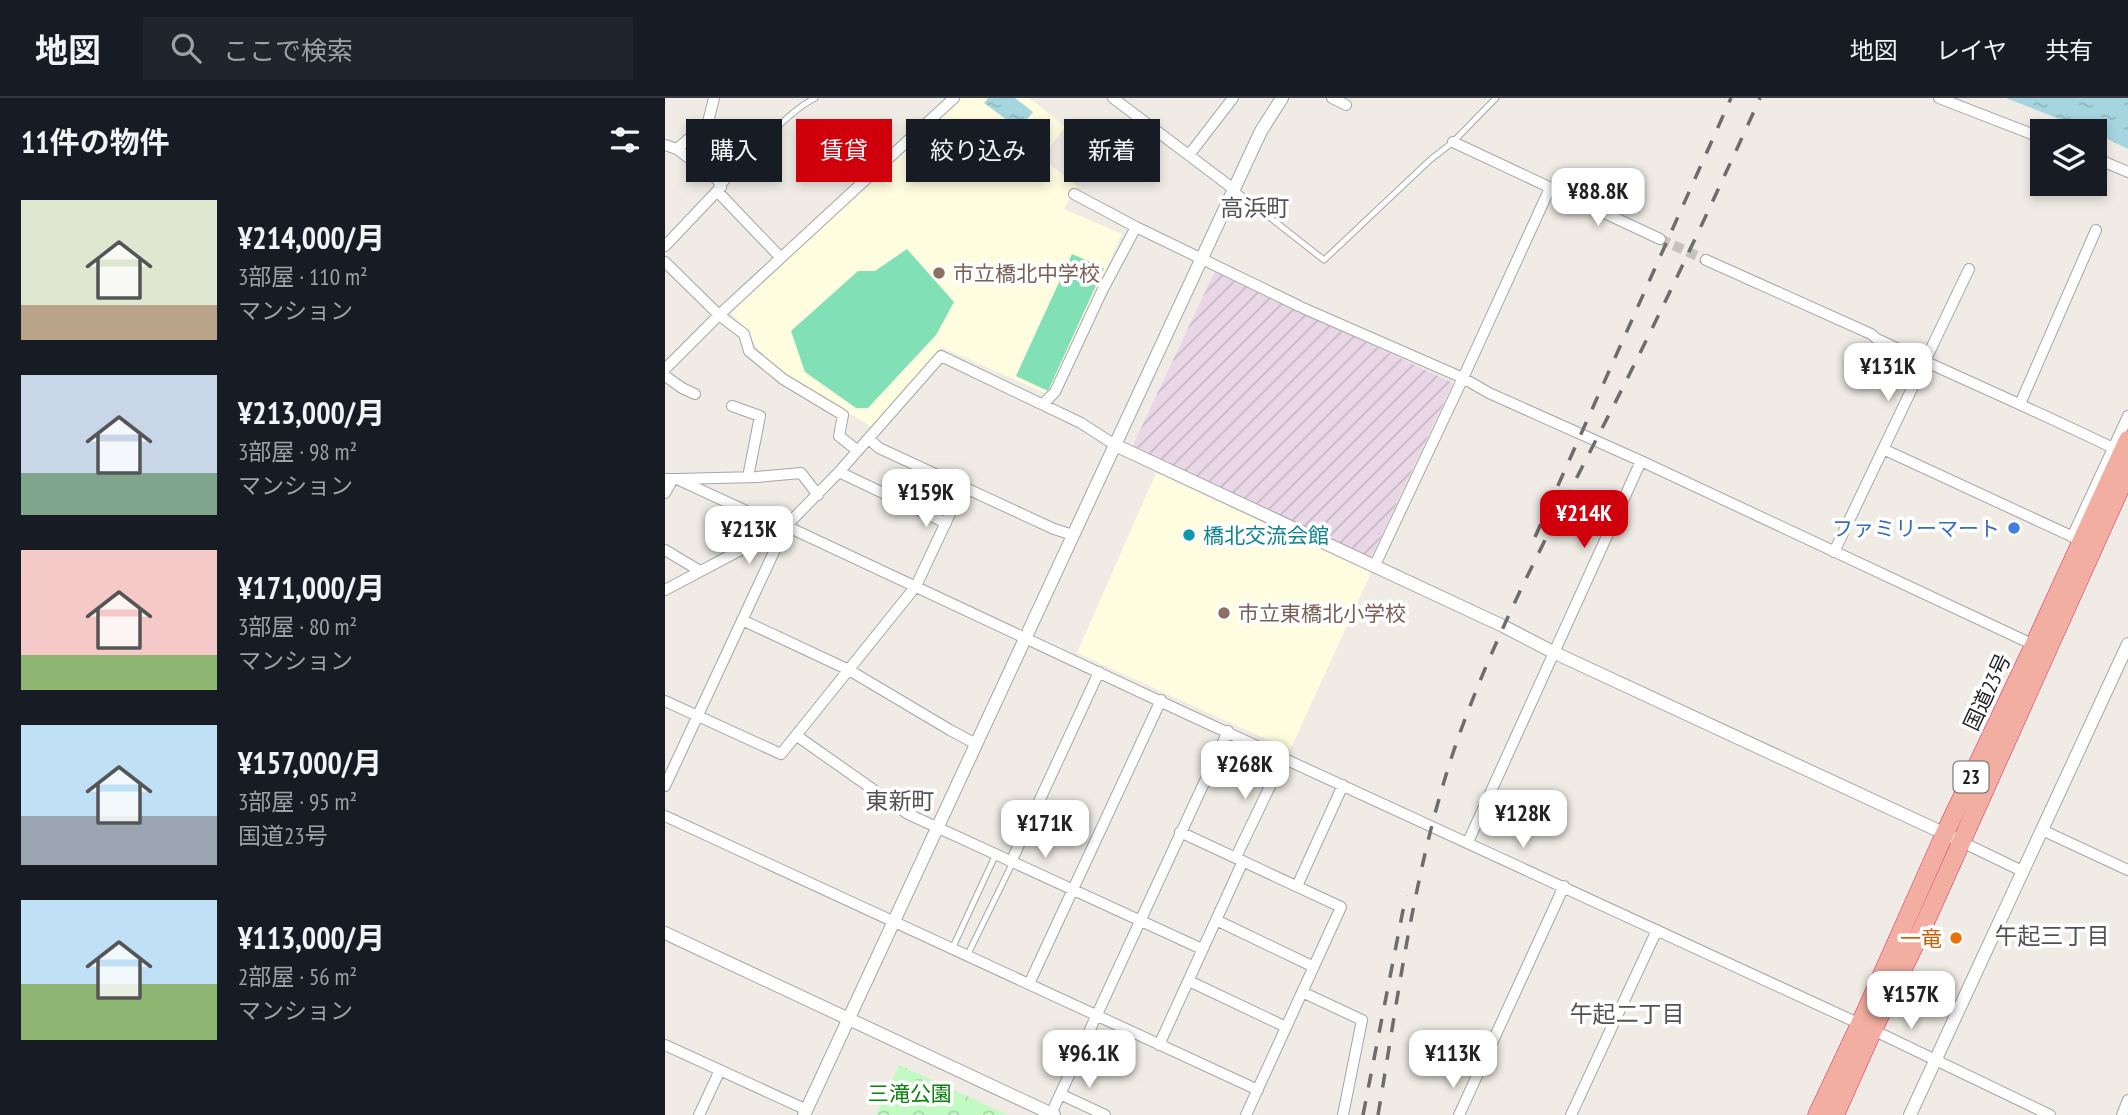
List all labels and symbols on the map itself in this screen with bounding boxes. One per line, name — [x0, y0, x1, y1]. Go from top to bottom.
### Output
pin: ¥88.8K — [1541, 169, 1655, 228]
district label: 高浜町 — [1221, 193, 1290, 222]
place label: 市立橋北中学校 — [953, 260, 1100, 287]
marker: 市立橋北中学校 — [931, 265, 947, 281]
pin: ¥131K — [1839, 344, 1937, 403]
pin: ¥159K — [877, 470, 975, 529]
pin: ¥214K — [1535, 490, 1633, 550]
pin: ¥213K — [700, 506, 798, 566]
place label: ファミリーマート — [1832, 515, 2000, 542]
marker: ファミリーマート — [2006, 520, 2022, 536]
place label: 橋北交流会館 — [1203, 522, 1329, 549]
marker: 橋北交流会館 — [1181, 527, 1197, 543]
place label: 市立東橋北小学校 — [1238, 600, 1406, 627]
marker: 市立東橋北小学校 — [1216, 605, 1232, 621]
street label: 国道23号 — [1957, 649, 2017, 735]
pin: ¥268K — [1196, 742, 1294, 801]
road number: 23 — [1953, 762, 1989, 792]
district label: 東新町 — [866, 786, 935, 815]
pin: ¥128K — [1474, 790, 1572, 850]
pin: ¥171K — [996, 800, 1094, 860]
district label: 午起三丁目 — [1995, 921, 2110, 950]
place label: 一竜 — [1900, 925, 1942, 952]
marker: 一竜 — [1948, 930, 1964, 946]
pin: ¥157K — [1862, 972, 1960, 1031]
district label: 午起二丁目 — [1570, 999, 1685, 1028]
pin: ¥96.1K — [1032, 1030, 1146, 1090]
pin: ¥113K — [1404, 1030, 1502, 1090]
park label: 三滝公園 — [868, 1080, 952, 1107]

